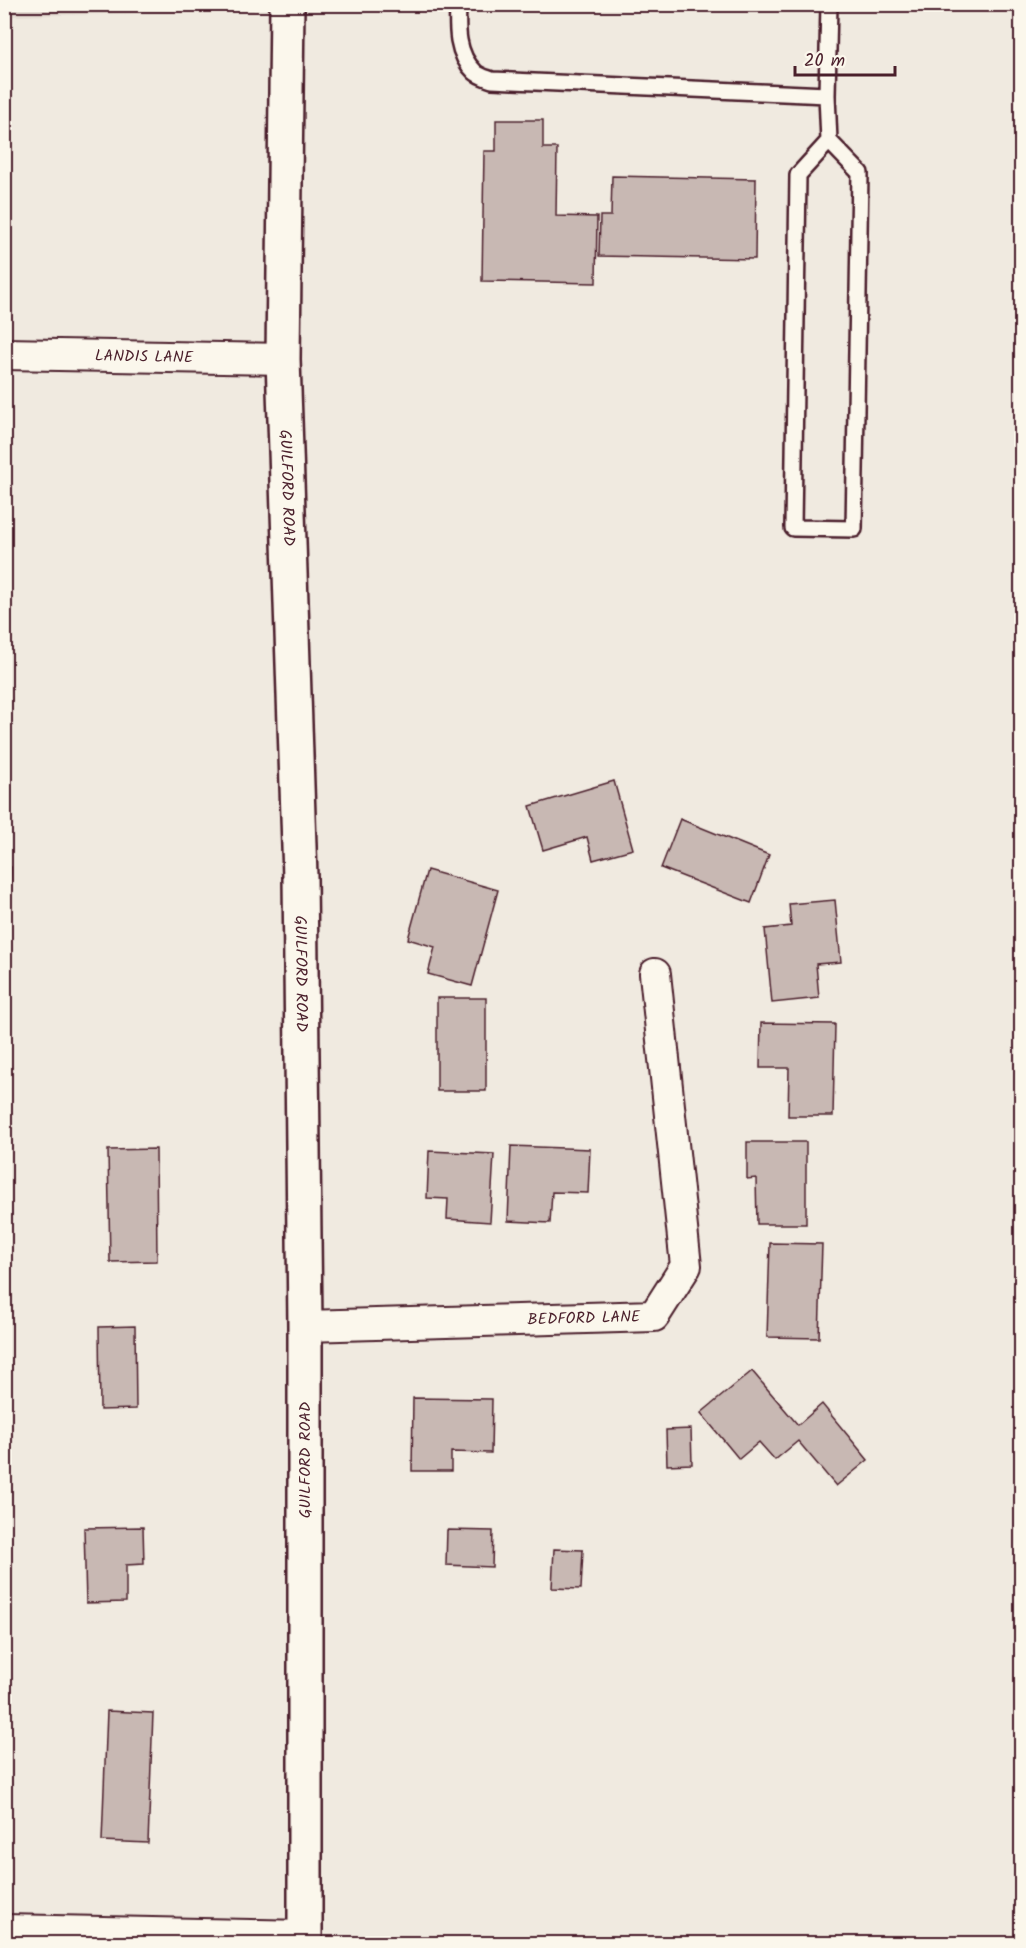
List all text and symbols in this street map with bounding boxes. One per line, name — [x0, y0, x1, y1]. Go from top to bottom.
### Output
scale bar — [795, 39, 896, 77]
text: 20 m — [804, 47, 845, 76]
street label: LANDIS LANE — [95, 343, 194, 370]
street label: GUILFORD ROAD — [273, 429, 302, 547]
street label: GUILFORD ROAD — [288, 915, 314, 1032]
street label: BEDFORD LANE — [527, 1304, 641, 1332]
street label: GUILFORD ROAD — [293, 1402, 318, 1518]

